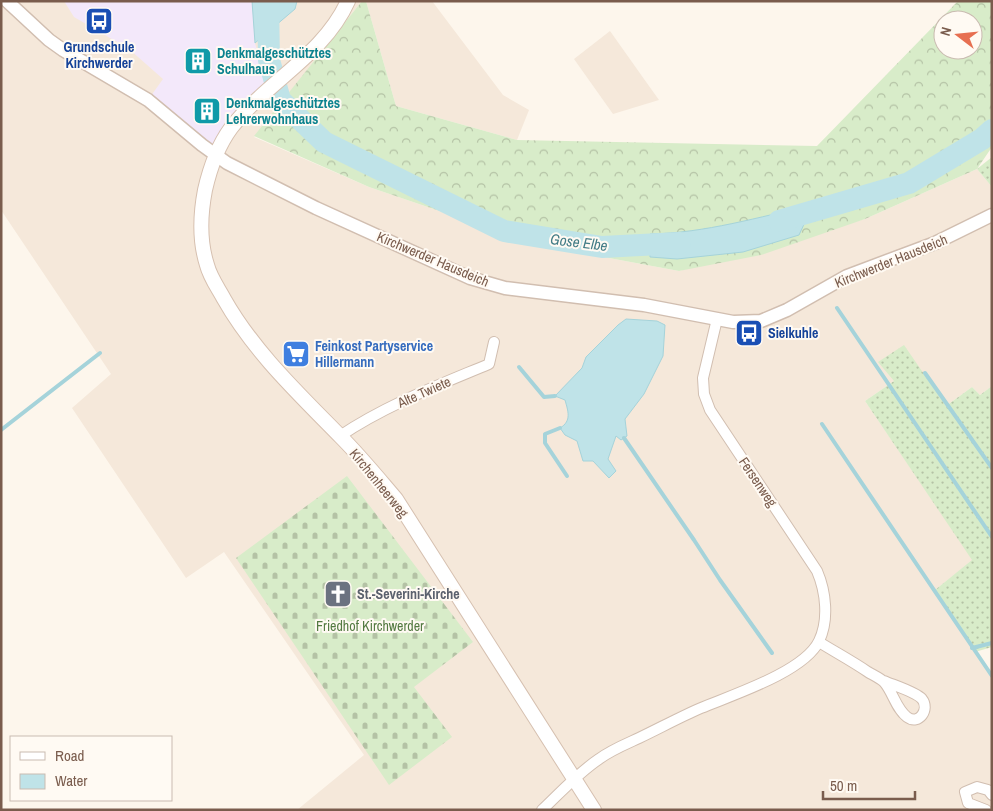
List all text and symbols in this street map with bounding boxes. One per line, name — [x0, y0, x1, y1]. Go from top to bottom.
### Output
bus stop icon: Grundschule Kirchwerder — [84, 6, 114, 36]
north arrow — [933, 10, 983, 60]
text: N — [936, 25, 955, 38]
place label: Grundschule Kirchwerder — [64, 38, 134, 72]
place label: Denkmalgeschütztes Schulhaus — [217, 44, 331, 78]
building icon: Denkmalgeschütztes Schulhaus — [183, 46, 213, 76]
place label: Denkmalgeschütztes Lehrerwohnhaus — [226, 94, 340, 128]
building icon: Denkmalgeschütztes Lehrerwohnhaus — [192, 96, 222, 126]
street label: Kirchwerder Hausdeich — [374, 227, 492, 291]
water label: Gose Elbe — [549, 228, 609, 256]
street label: Kirchwerder Hausdeich — [832, 230, 950, 292]
bus stop icon: Sielkuhle — [734, 318, 764, 348]
place label: Sielkuhle — [768, 324, 818, 342]
place label: Feinkost Partyservice Hillermann — [315, 337, 433, 371]
supermarket icon: Feinkost Partyservice Hillermann — [281, 339, 311, 369]
street label: Alte Twiete — [394, 372, 454, 412]
street label: Kirchenheerweg — [346, 445, 413, 522]
street label: Fersenweg — [735, 454, 782, 511]
church icon: St.-Severini-Kirche — [323, 579, 353, 609]
place label: St.-Severini-Kirche — [357, 585, 460, 603]
park label: Friedhof Kirchwerder — [316, 617, 424, 635]
legend — [10, 736, 172, 801]
text: Road — [55, 745, 84, 766]
scale bar — [823, 768, 916, 800]
text: Water — [55, 770, 87, 791]
text: 50 m — [830, 775, 857, 796]

